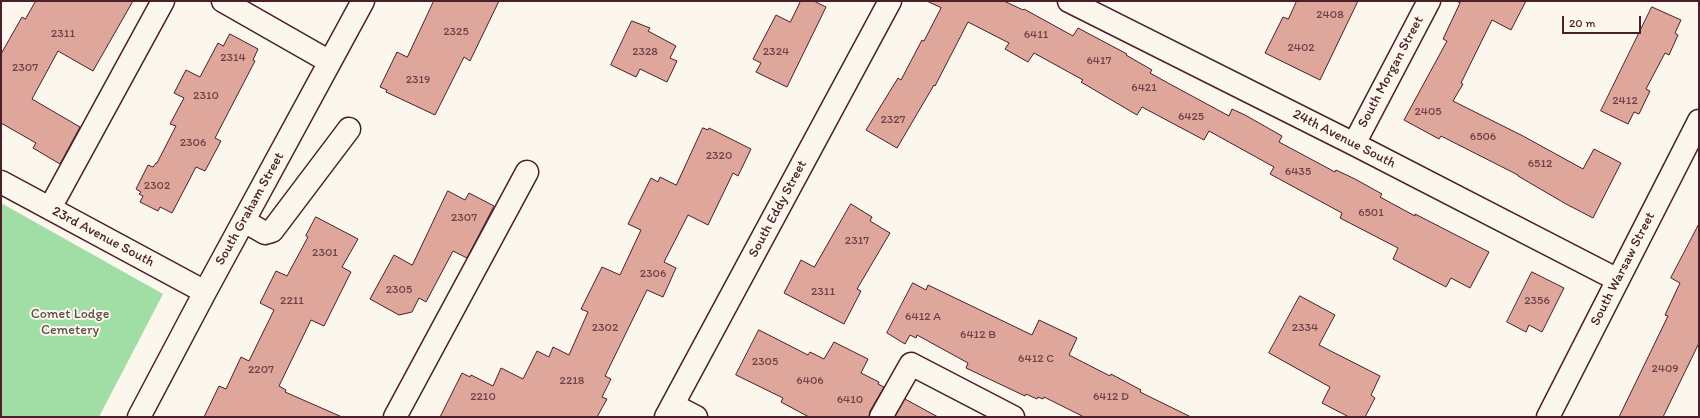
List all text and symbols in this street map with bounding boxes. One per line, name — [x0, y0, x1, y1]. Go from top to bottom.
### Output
house number: 2408 — [1316, 8, 1344, 22]
scale bar — [1564, 8, 1643, 34]
street label: South Morgan Street — [1354, 13, 1428, 131]
text: 20 m — [1569, 16, 1596, 30]
house number: 2325 — [443, 25, 469, 39]
house number: 2311 — [51, 27, 75, 41]
house number: 6411 — [1024, 28, 1048, 42]
house number: 2402 — [1287, 41, 1315, 55]
house number: 2328 — [632, 45, 658, 59]
house number: 2324 — [763, 45, 789, 59]
house number: 2314 — [220, 51, 246, 65]
house number: 6417 — [1086, 54, 1112, 68]
house number: 2307 — [12, 61, 38, 75]
house number: 2319 — [406, 73, 430, 87]
house number: 6421 — [1131, 81, 1157, 95]
house number: 2310 — [193, 89, 219, 103]
house number: 2412 — [1612, 94, 1638, 108]
house number: 2405 — [1414, 105, 1442, 119]
street label: 24th Avenue South — [1290, 106, 1398, 172]
house number: 6425 — [1178, 110, 1204, 124]
house number: 2327 — [880, 113, 906, 127]
house number: 6506 — [1470, 130, 1496, 144]
house number: 2306 — [180, 136, 206, 150]
house number: 2320 — [706, 149, 732, 163]
street label: South Graham Street — [212, 150, 288, 268]
street label: South Eddy Street — [745, 157, 811, 261]
house number: 6512 — [1528, 157, 1552, 171]
house number: 6435 — [1285, 165, 1311, 179]
house number: 2302 — [144, 179, 170, 193]
street label: 23rd Avenue South — [49, 203, 157, 271]
house number: 6501 — [1358, 206, 1384, 220]
street label: South Warsaw Street — [1587, 209, 1659, 329]
house number: 2307 — [451, 211, 477, 225]
house number: 2317 — [845, 234, 869, 248]
house number: 2301 — [312, 246, 338, 260]
house number: 2306 — [640, 267, 666, 281]
house number: 2305 — [386, 283, 412, 297]
house number: 2311 — [811, 285, 835, 299]
house number: 2211 — [280, 294, 304, 308]
house number: 2356 — [1524, 294, 1550, 308]
park label: Comet Lodge Cemetery — [31, 306, 109, 338]
house number: 6412 A — [905, 310, 941, 324]
house number: 2302 — [592, 321, 618, 335]
house number: 2334 — [1292, 321, 1318, 335]
house number: 6412 B — [960, 328, 996, 342]
house number: 6412 C — [1018, 352, 1054, 366]
house number: 2305 — [752, 355, 778, 369]
house number: 2409 — [1651, 362, 1679, 376]
house number: 2207 — [248, 363, 274, 377]
house number: 2218 — [560, 374, 584, 388]
house number: 6406 — [796, 374, 824, 388]
house number: 2210 — [470, 390, 496, 404]
house number: 6412 D — [1093, 390, 1129, 404]
house number: 6410 — [837, 393, 863, 407]

